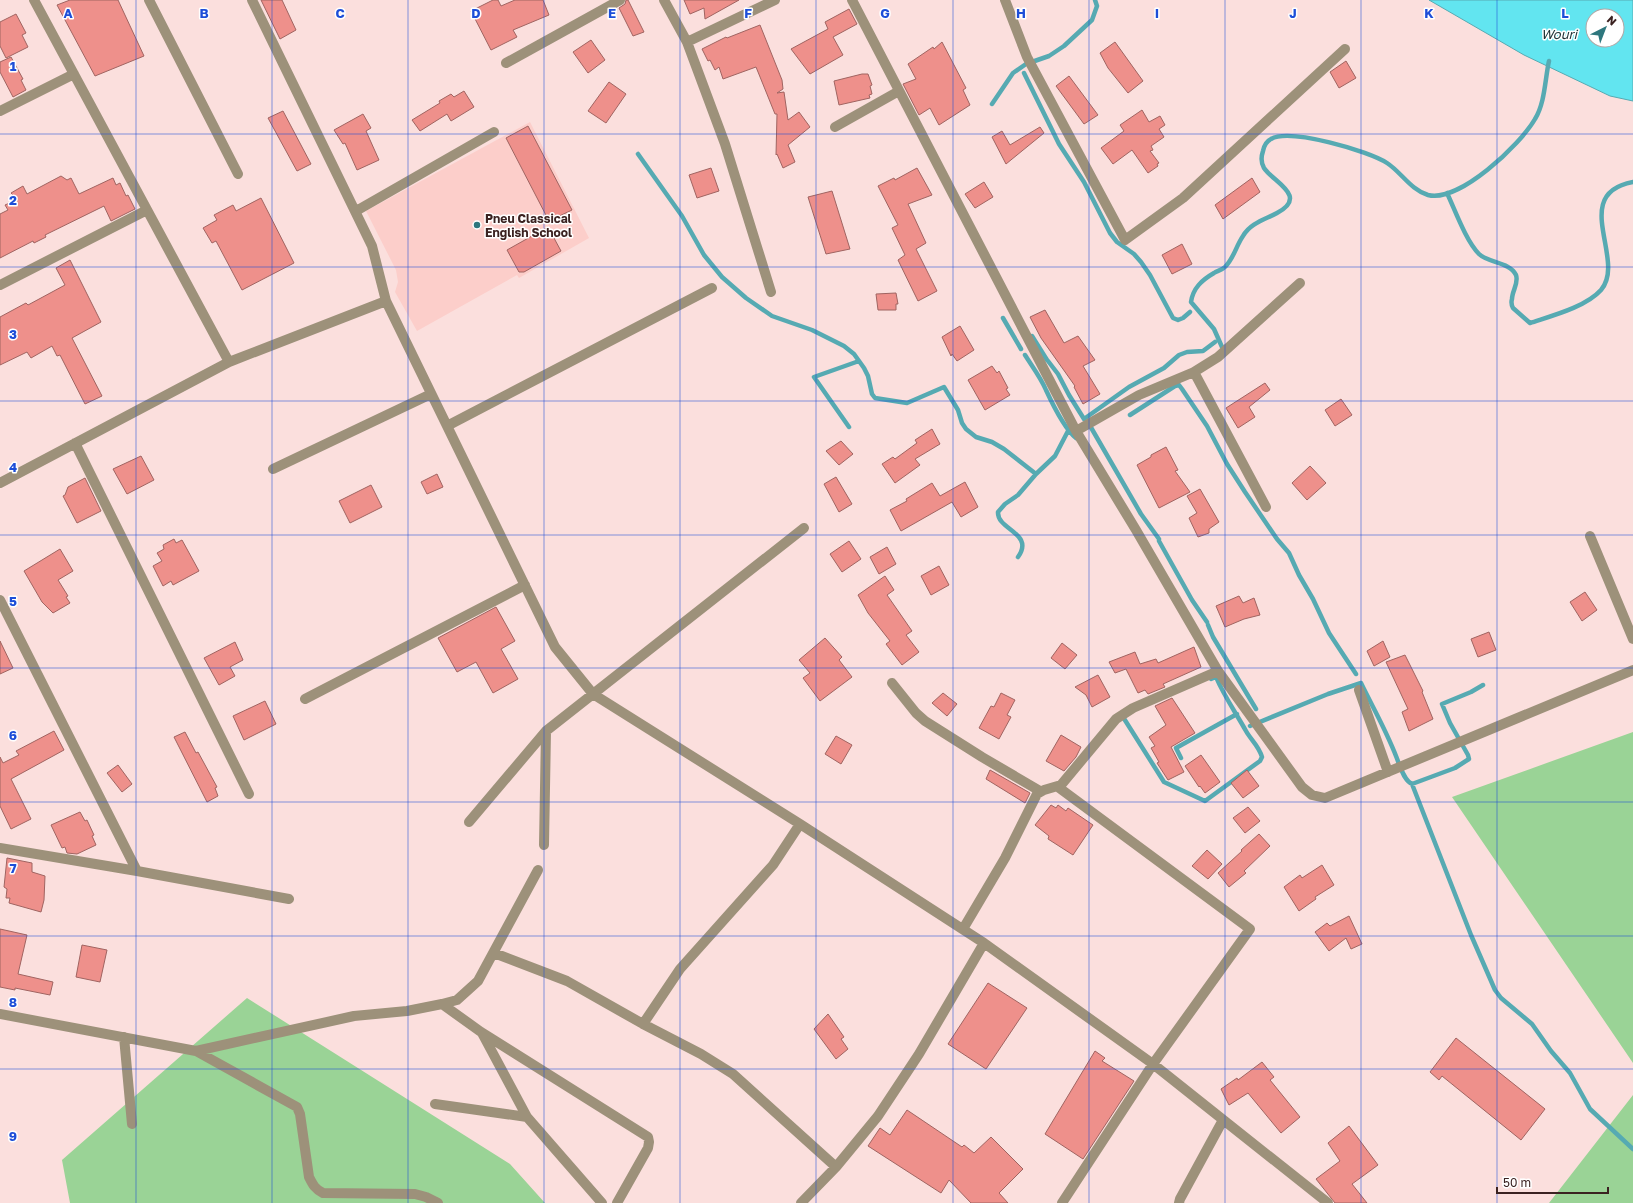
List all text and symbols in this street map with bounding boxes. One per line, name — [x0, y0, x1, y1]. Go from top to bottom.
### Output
text: A — [63, 5, 73, 21]
text: B — [199, 5, 209, 21]
text: C — [335, 5, 345, 21]
text: D — [471, 5, 481, 21]
text: E — [608, 5, 616, 21]
text: F — [744, 5, 752, 21]
text: G — [880, 5, 890, 21]
text: H — [1016, 5, 1026, 21]
text: I — [1155, 5, 1159, 21]
text: J — [1289, 5, 1297, 21]
text: K — [1424, 5, 1434, 21]
text: L — [1561, 5, 1569, 21]
north arrow — [1585, 8, 1625, 48]
text: N — [1605, 13, 1619, 28]
water label: Wouri — [1541, 26, 1579, 42]
text: 1 — [10, 58, 17, 74]
text: 2 — [9, 192, 17, 208]
place label: Pneu Classical English School — [485, 211, 572, 240]
marker: Pneu Classical English School — [472, 220, 482, 230]
text: 3 — [9, 326, 17, 342]
text: 4 — [9, 459, 17, 475]
text: 5 — [9, 593, 17, 609]
text: 6 — [9, 727, 17, 743]
text: 7 — [9, 860, 17, 876]
text: 8 — [9, 994, 17, 1010]
text: 9 — [9, 1128, 17, 1144]
scale bar — [1497, 1169, 1608, 1195]
text: 50 m — [1503, 1175, 1531, 1190]

